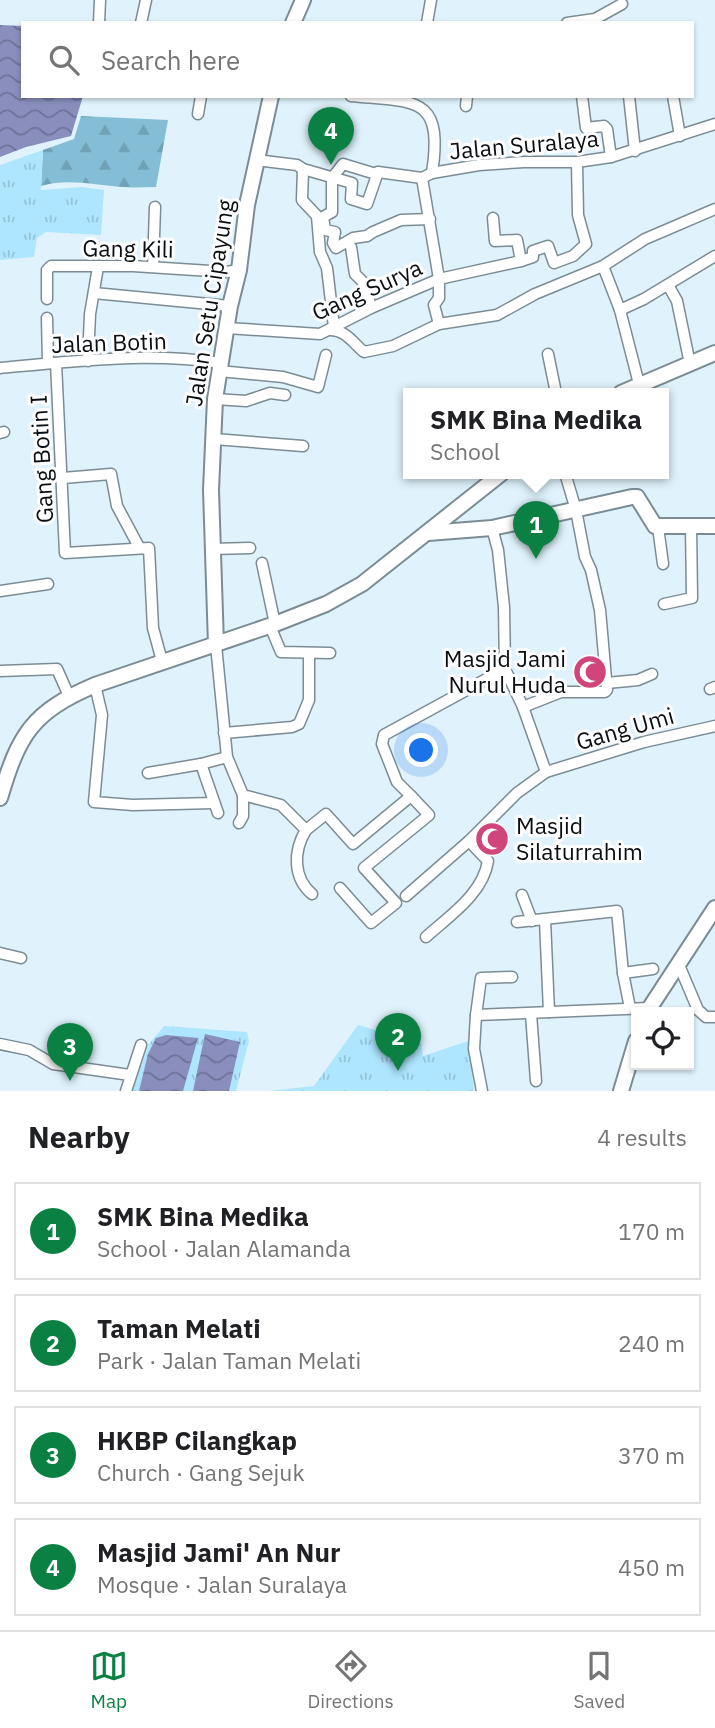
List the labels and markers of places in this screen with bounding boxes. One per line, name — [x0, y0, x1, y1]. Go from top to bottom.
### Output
pin: 4 — [308, 107, 354, 165]
pin: 1 — [513, 501, 559, 559]
place label: Masjid Jami Nurul Huda — [444, 643, 566, 699]
mosque icon: Masjid Jami Nurul Huda — [571, 653, 609, 691]
place label: Masjid Silaturrahim — [516, 810, 643, 866]
mosque icon: Masjid Silaturrahim — [473, 820, 511, 858]
pin: 2 — [375, 1013, 421, 1071]
pin: 3 — [47, 1023, 93, 1081]

